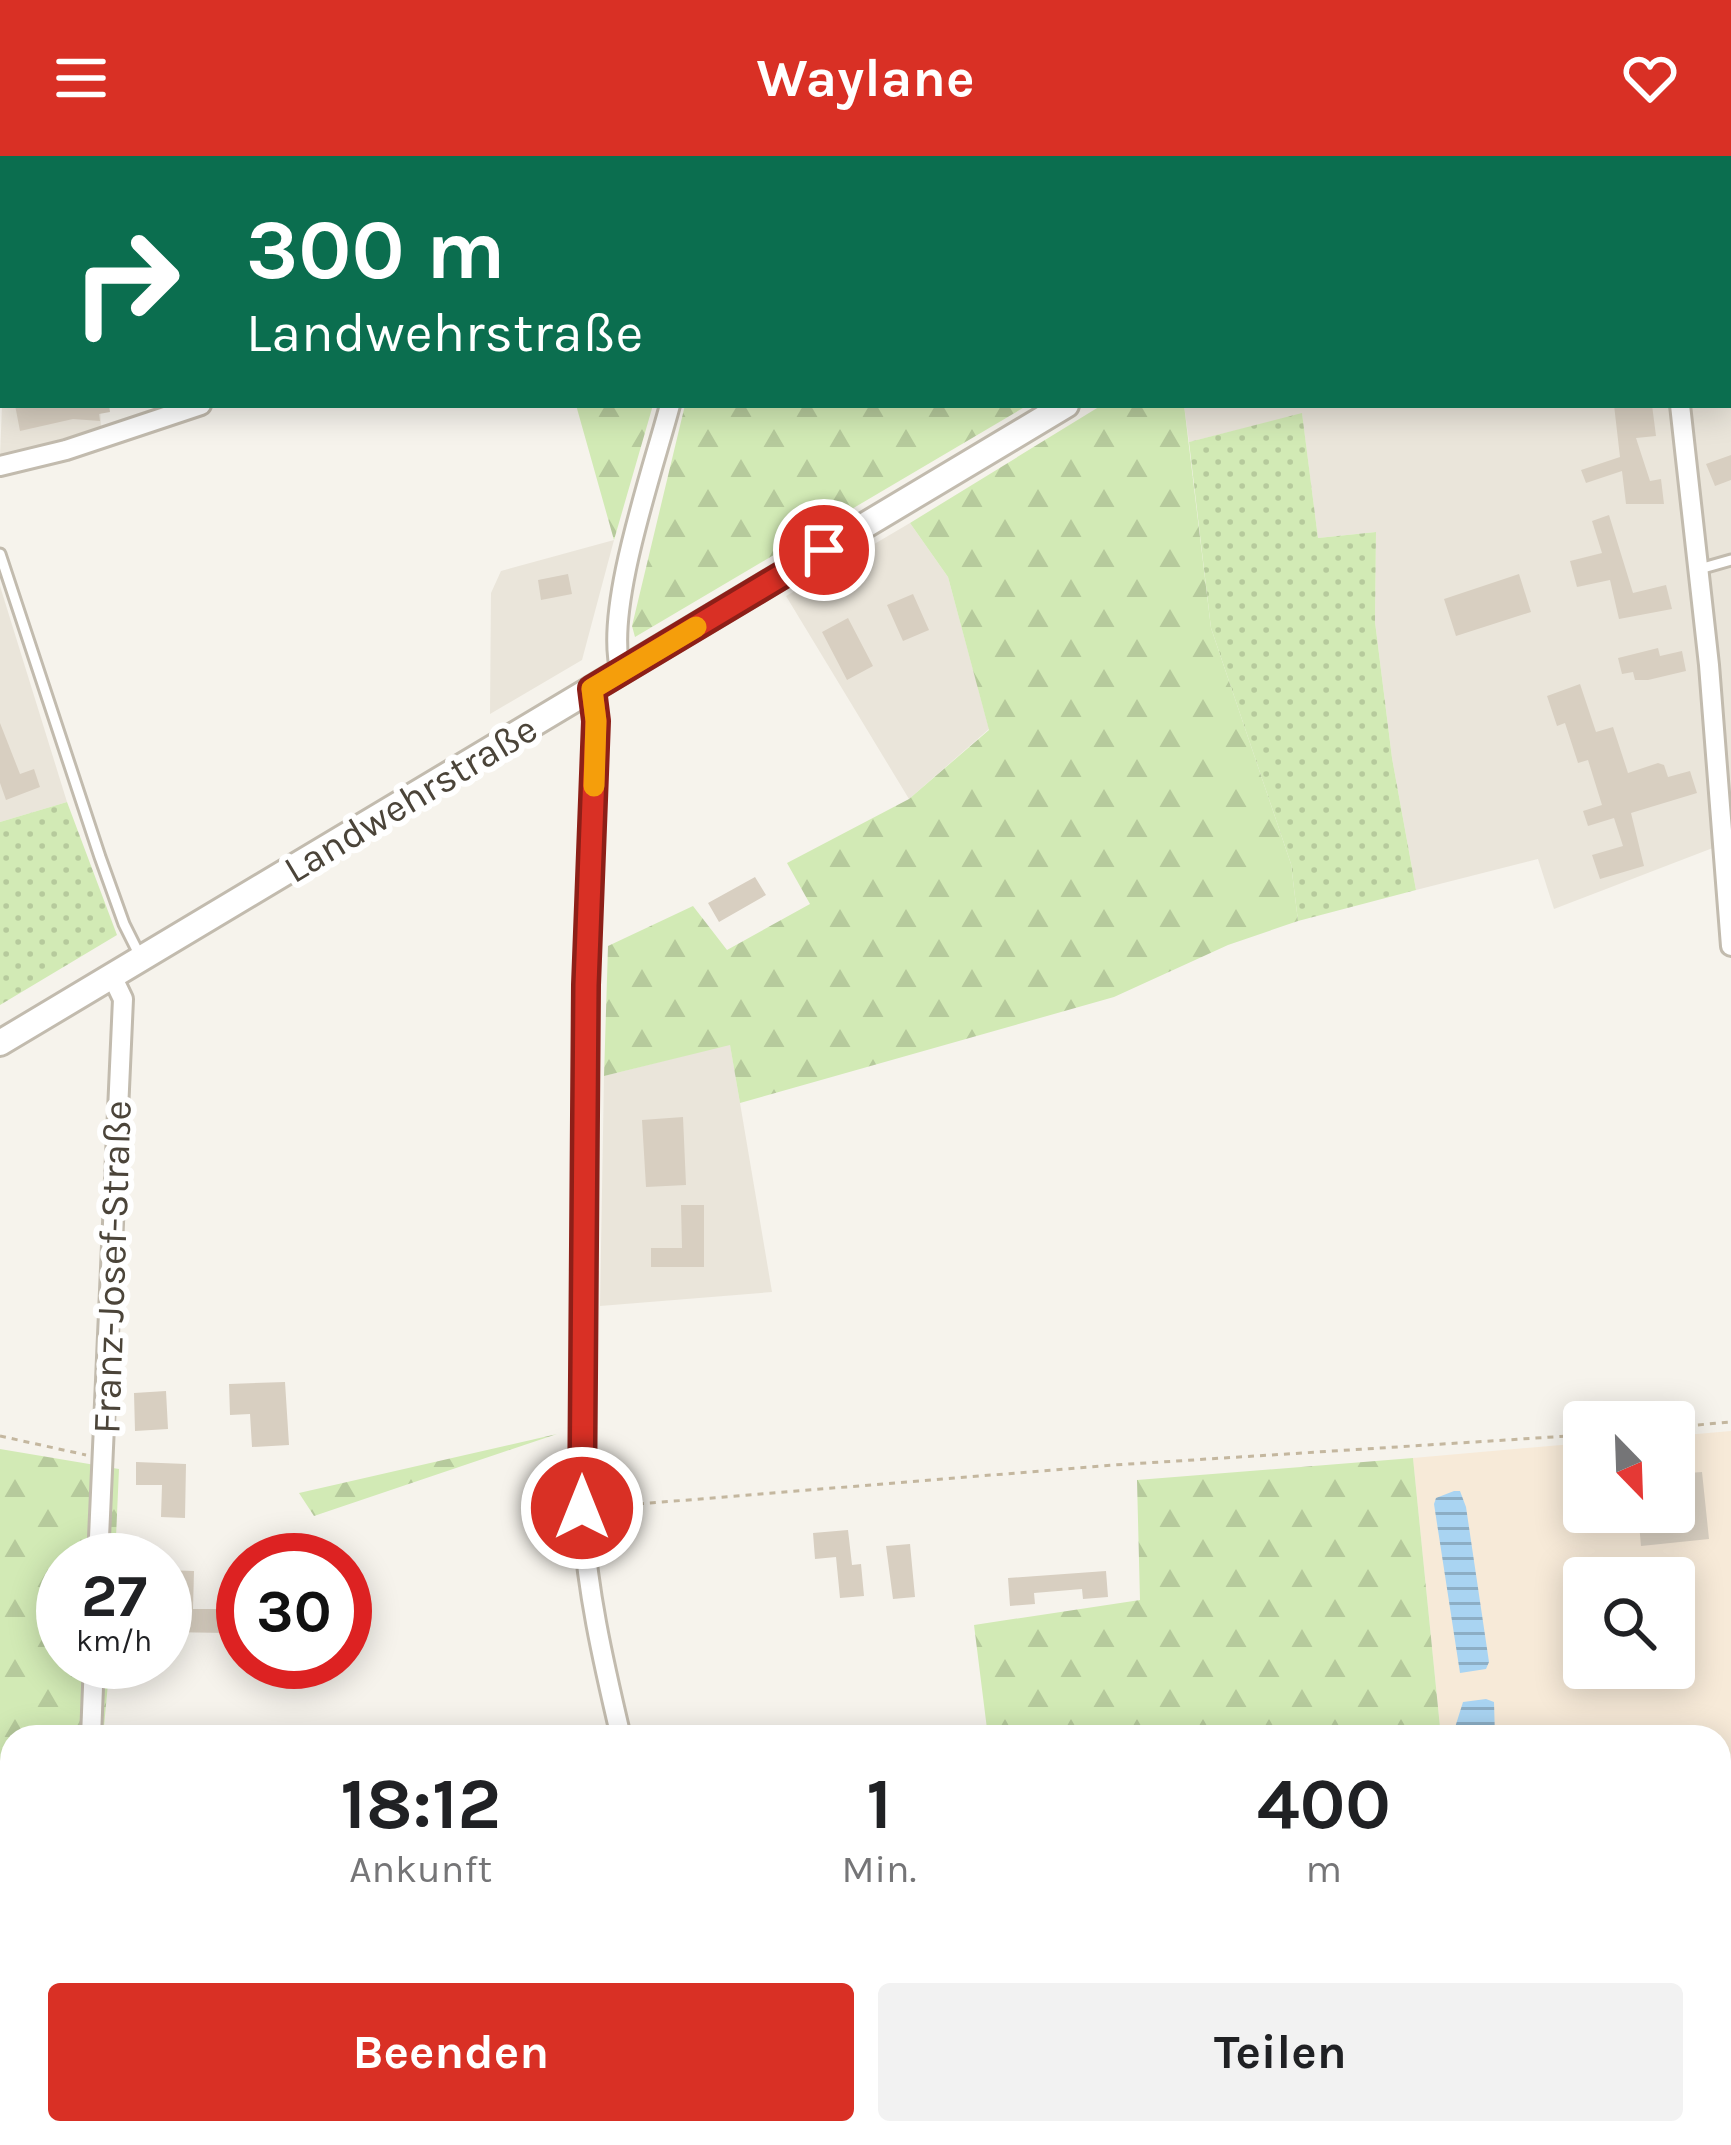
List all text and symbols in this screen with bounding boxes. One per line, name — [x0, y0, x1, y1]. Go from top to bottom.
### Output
icon: menu — [48, 45, 114, 111]
icon: heart — [1617, 45, 1683, 111]
text: Waylane — [756, 46, 975, 110]
text: 300 m — [246, 201, 505, 299]
icon: right — [48, 204, 204, 360]
text: Landwehrstraße — [246, 301, 643, 365]
pin — [773, 499, 875, 601]
icon: arrive — [791, 517, 857, 583]
street label: Landwehrstraße — [276, 705, 545, 892]
street label: Franz-Josef-Straße — [83, 1099, 141, 1435]
north arrow — [1563, 1401, 1695, 1533]
map controls — [1563, 1401, 1695, 1689]
position arrow — [519, 1445, 645, 1571]
speed limit sign: 30 — [216, 1533, 372, 1689]
button: search — [1563, 1557, 1695, 1689]
text: 27 — [81, 1561, 147, 1631]
text: km/h — [76, 1623, 152, 1659]
text: 18:12 — [340, 1762, 501, 1846]
text: 1 — [866, 1762, 892, 1846]
text: 400 — [1257, 1762, 1391, 1846]
text: Ankunft — [349, 1846, 492, 1892]
text: Min. — [841, 1846, 917, 1892]
text: m — [1306, 1846, 1342, 1892]
button: Beenden — [48, 1983, 854, 2121]
button: Teilen — [878, 1983, 1683, 2121]

